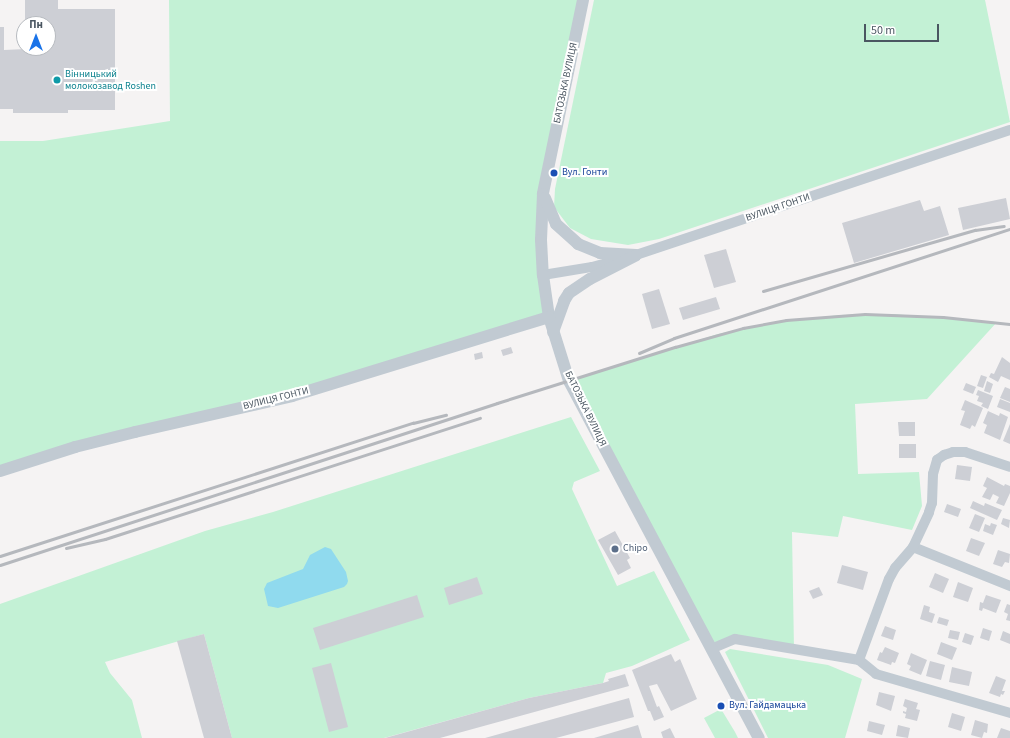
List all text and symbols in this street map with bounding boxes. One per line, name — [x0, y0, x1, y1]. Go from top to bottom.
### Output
north arrow — [16, 16, 56, 56]
scale bar — [866, 16, 941, 42]
text: Пн — [29, 17, 43, 32]
text: 50 m — [871, 22, 895, 39]
street label: БАТОЗЬКА ВУЛИЦЯ — [552, 42, 580, 124]
place label: Вінницький молокозавод Roshen — [65, 68, 156, 92]
marker: Вінницький молокозавод Roshen — [52, 75, 62, 85]
place label: Вул. Гонти — [562, 167, 607, 179]
marker: Вул. Гонти — [549, 168, 559, 178]
street label: ВУЛИЦЯ ГОНТИ — [744, 191, 812, 225]
street label: БАТОЗЬКА ВУЛИЦЯ — [562, 369, 608, 449]
street label: ВУЛИЦЯ ГОНТИ — [242, 385, 310, 413]
place label: Chipo — [623, 543, 648, 555]
marker: Chipo — [610, 544, 620, 554]
place label: Вул. Гайдамацька — [729, 700, 806, 712]
marker: Вул. Гайдамацька — [716, 701, 726, 711]

